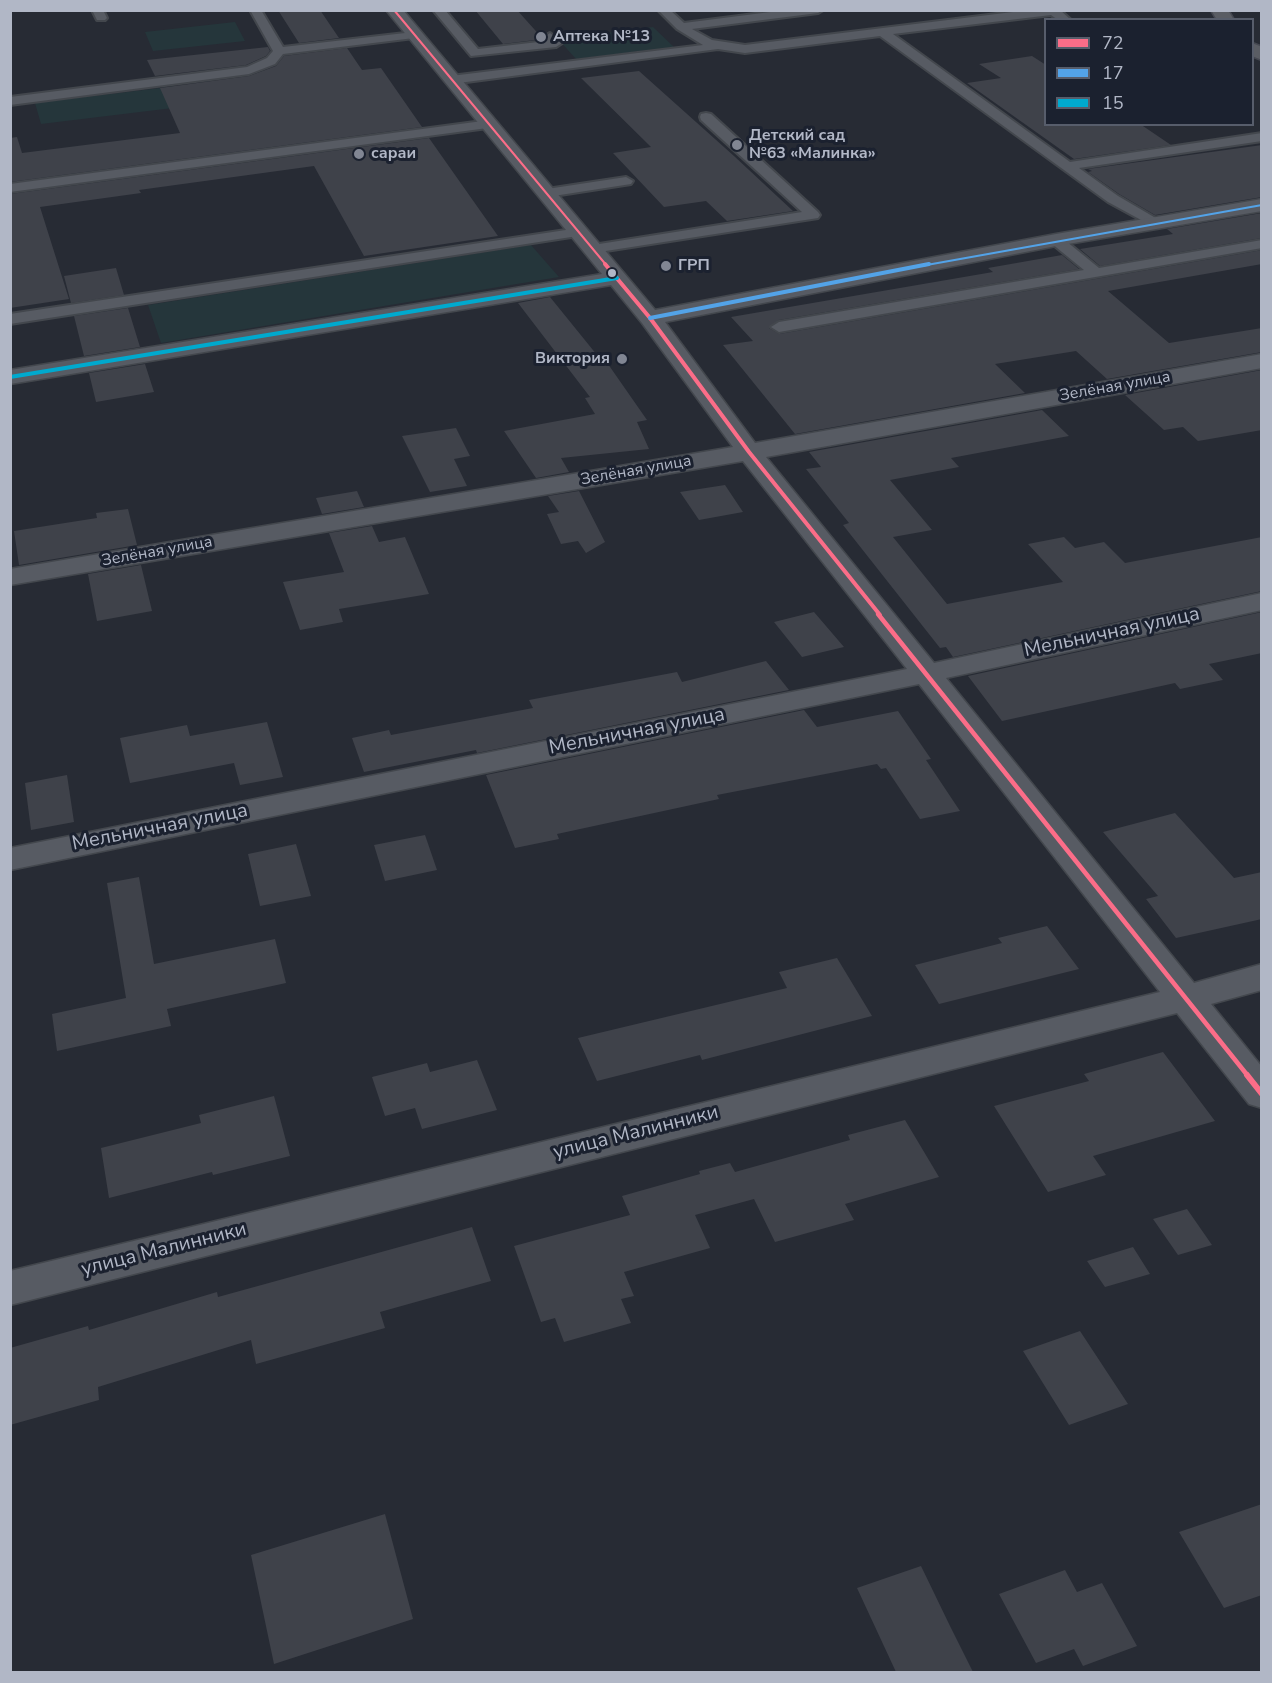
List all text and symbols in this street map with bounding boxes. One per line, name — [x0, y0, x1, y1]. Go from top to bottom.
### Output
legend — [1044, 18, 1254, 126]
place label: Аптека №13 — [553, 27, 650, 47]
marker: Аптека №13 — [534, 30, 548, 44]
text: 72 — [1102, 31, 1124, 55]
text: 17 — [1102, 61, 1124, 85]
text: 15 — [1102, 91, 1124, 115]
place label: Детский сад №63 «Малинка» — [749, 126, 876, 164]
marker: Детский сад №63 «Малинка» — [730, 138, 744, 152]
place label: сараи — [371, 144, 416, 164]
marker: сараи — [352, 147, 366, 161]
place label: ГРП — [678, 256, 710, 276]
marker: ГРП — [659, 259, 673, 273]
unlabelled marker — [606, 267, 618, 279]
place label: Виктория — [535, 349, 610, 369]
marker: Виктория — [615, 352, 629, 366]
street label: Зелёная улица — [1058, 368, 1172, 406]
street label: Зелёная улица — [579, 452, 693, 490]
street label: Зелёная улица — [100, 533, 214, 571]
street label: Мельничная улица — [1022, 603, 1202, 663]
street label: Мельничная улица — [547, 703, 727, 761]
street label: Мельничная улица — [70, 799, 250, 857]
street label: улица Малинники — [551, 1101, 721, 1165]
street label: улица Малинники — [79, 1218, 249, 1282]

